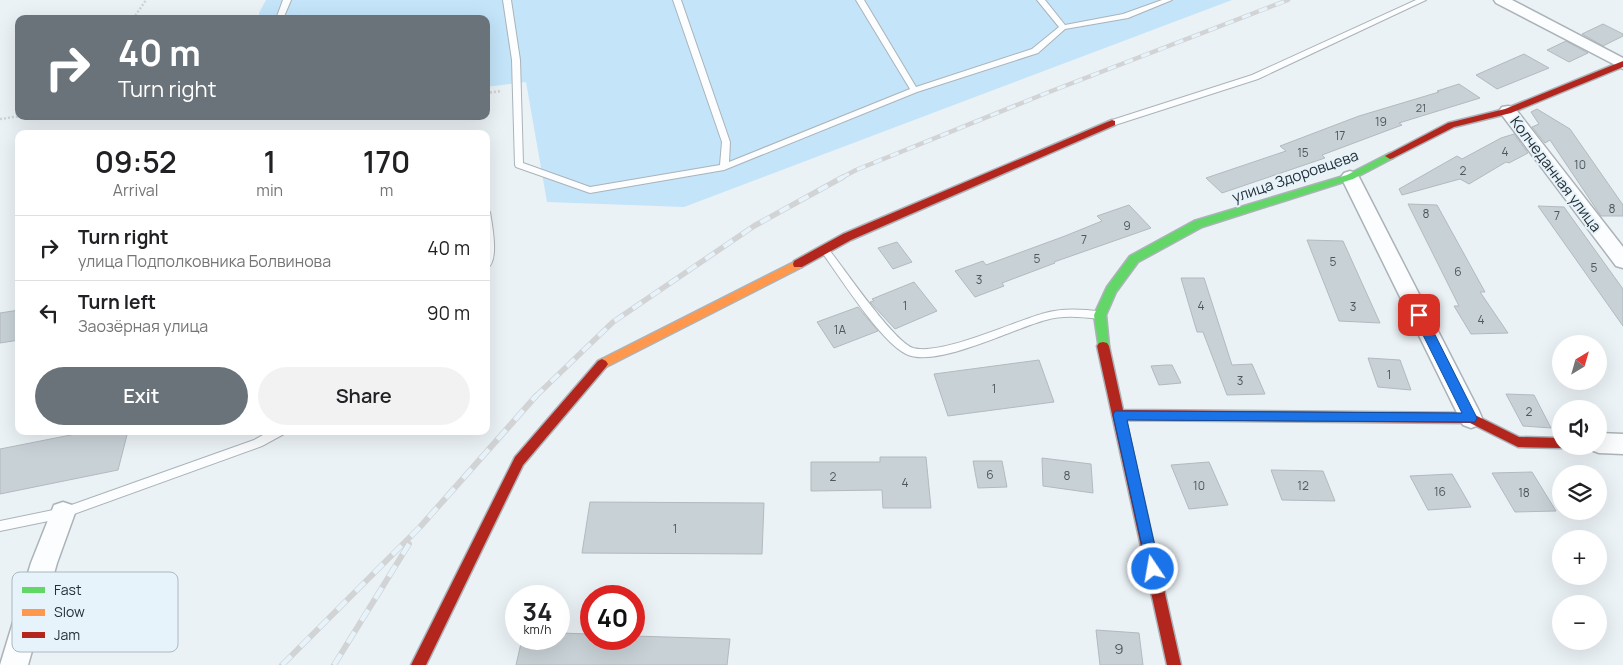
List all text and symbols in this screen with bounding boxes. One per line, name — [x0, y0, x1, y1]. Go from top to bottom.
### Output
text: 40 m — [118, 29, 201, 77]
icon: right — [35, 35, 100, 100]
text: Turn right — [118, 74, 216, 104]
house number: 21 — [1416, 100, 1426, 115]
street label: Колчеданная улица — [1506, 112, 1606, 236]
house number: 19 — [1375, 113, 1387, 130]
house number: 17 — [1335, 127, 1345, 144]
text: 09:52 — [95, 141, 177, 182]
text: 1 — [263, 141, 276, 182]
text: 170 — [363, 141, 410, 182]
house number: 4 — [1501, 143, 1509, 160]
house number: 15 — [1297, 144, 1309, 161]
street label: улица Здоровцева — [1229, 145, 1361, 207]
house number: 10 — [1574, 156, 1586, 173]
house number: 2 — [1460, 162, 1467, 179]
text: Arrival — [113, 179, 159, 201]
text: min — [256, 179, 283, 201]
text: m — [380, 179, 393, 201]
house number: 8 — [1609, 200, 1616, 217]
house number: 8 — [1423, 205, 1430, 222]
house number: 7 — [1554, 207, 1560, 224]
house number: 9 — [1123, 217, 1131, 234]
text: Turn right — [78, 224, 168, 250]
house number: 7 — [1081, 231, 1087, 248]
icon: right — [35, 234, 63, 262]
text: 40 m — [427, 235, 470, 261]
text: улица Подполковника Болвинова — [78, 250, 331, 272]
house number: 5 — [1034, 250, 1041, 267]
house number: 5 — [1330, 253, 1337, 270]
house number: 5 — [1591, 259, 1598, 276]
house number: 6 — [1454, 263, 1462, 280]
house number: 3 — [976, 271, 982, 288]
text: Turn left — [78, 289, 156, 315]
pin — [1398, 294, 1440, 336]
house number: 1 — [903, 297, 907, 314]
house number: 4 — [1197, 297, 1205, 314]
house number: 3 — [1350, 298, 1356, 315]
icon: left — [35, 299, 63, 327]
text: 90 m — [427, 300, 470, 326]
icon: arrive — [1405, 301, 1433, 329]
house number: 4 — [1477, 311, 1485, 328]
text: Заозёрная улица — [78, 315, 208, 337]
house number: 1А — [834, 321, 847, 338]
north arrow — [1552, 335, 1608, 390]
map controls — [1552, 335, 1607, 650]
house number: 1 — [1387, 366, 1391, 383]
button: Exit — [35, 367, 248, 425]
button: Share — [258, 367, 470, 425]
house number: 3 — [1237, 372, 1243, 389]
house number: 1 — [992, 380, 996, 397]
button: sound — [1552, 400, 1607, 455]
house number: 2 — [1526, 403, 1533, 420]
button: layers — [1552, 465, 1607, 520]
house number: 6 — [986, 466, 994, 483]
house number: 8 — [1064, 467, 1071, 484]
house number: 2 — [830, 468, 837, 485]
house number: 4 — [901, 474, 909, 491]
house number: 10 — [1193, 477, 1205, 494]
house number: 12 — [1297, 477, 1309, 494]
house number: 16 — [1434, 483, 1446, 500]
house number: 18 — [1518, 484, 1530, 501]
house number: 1 — [673, 520, 677, 537]
button: + — [1552, 530, 1607, 585]
position arrow — [1126, 542, 1178, 594]
legend — [12, 572, 178, 652]
text: Fast — [54, 580, 82, 599]
speed limit sign: 40 — [580, 585, 645, 650]
text: 34 — [523, 594, 552, 629]
button: − — [1552, 595, 1607, 650]
text: Slow — [54, 602, 85, 621]
text: km/h — [524, 621, 551, 638]
text: Jam — [54, 625, 80, 644]
house number: 9 — [1114, 638, 1124, 659]

